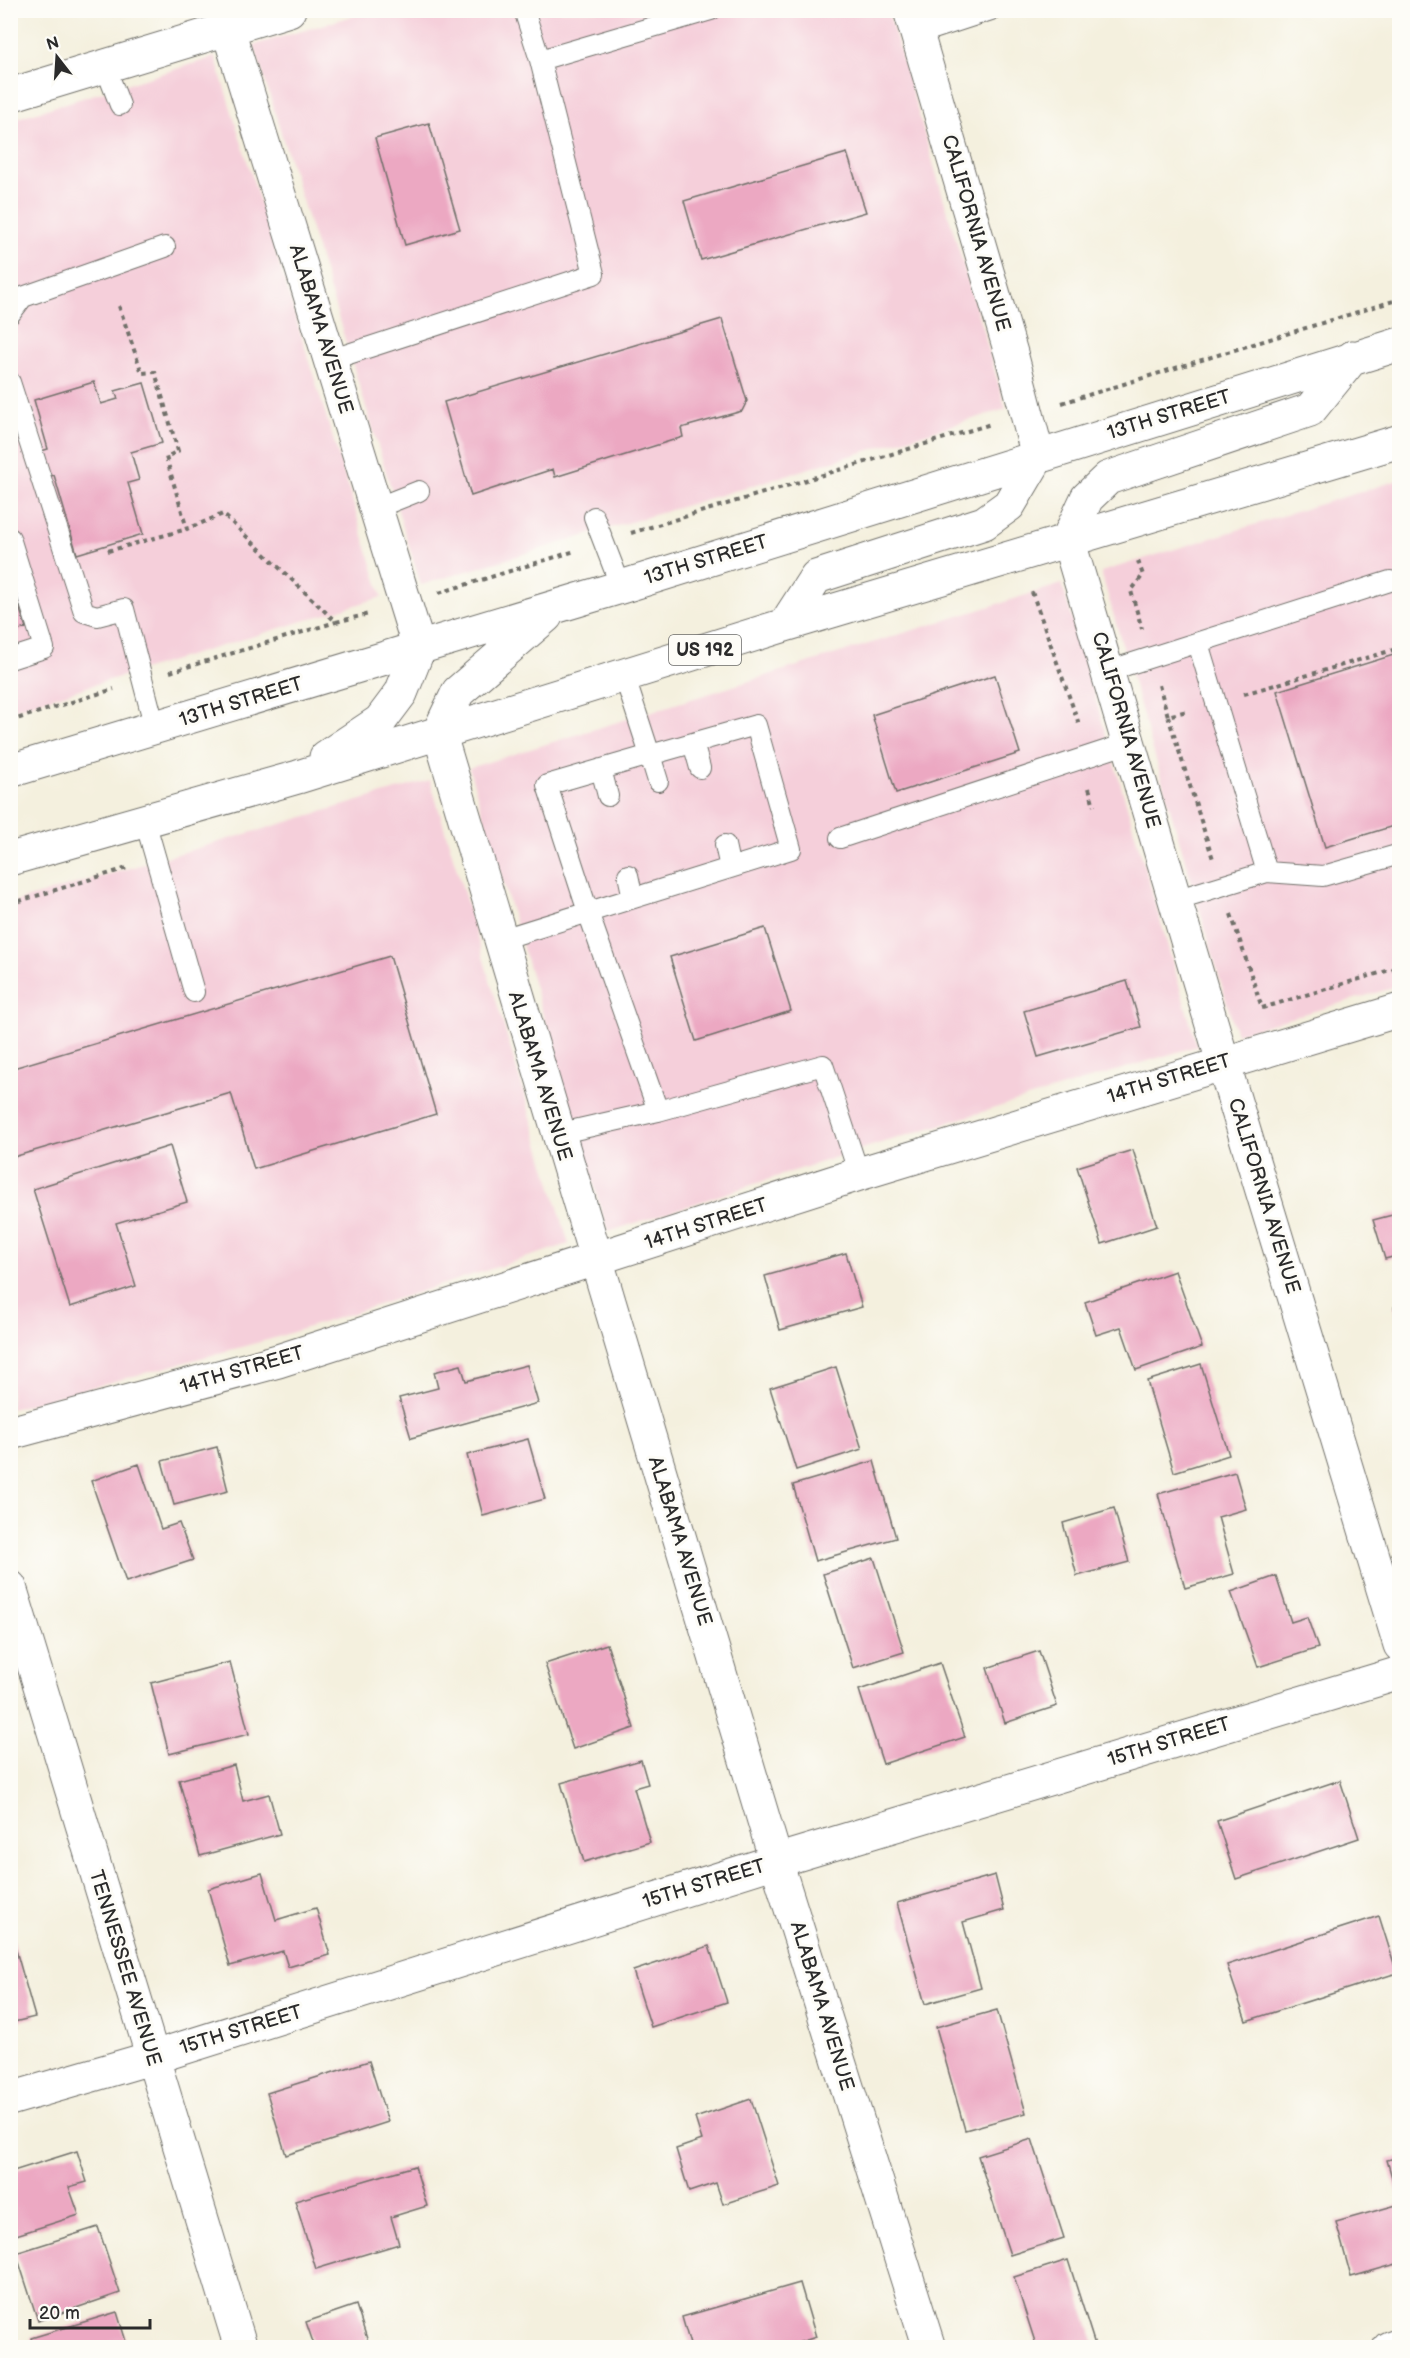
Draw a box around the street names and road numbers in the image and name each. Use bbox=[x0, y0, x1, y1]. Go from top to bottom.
street label: CALIFORNIA AVENUE bbox=[936, 132, 1016, 334]
street label: ALABAMA AVENUE bbox=[284, 241, 358, 417]
street label: 13TH STREET bbox=[1104, 385, 1234, 445]
street label: 13TH STREET bbox=[641, 530, 771, 590]
street label: CALIFORNIA AVENUE bbox=[1086, 629, 1166, 831]
road number: US 192 bbox=[669, 635, 741, 665]
street label: 13TH STREET bbox=[176, 672, 306, 732]
street label: ALABAMA AVENUE bbox=[503, 988, 577, 1164]
street label: 14TH STREET bbox=[1104, 1049, 1234, 1109]
street label: CALIFORNIA AVENUE bbox=[1223, 1095, 1305, 1297]
street label: 14TH STREET bbox=[641, 1193, 771, 1255]
street label: 14TH STREET bbox=[177, 1341, 307, 1399]
street label: ALABAMA AVENUE bbox=[643, 1453, 717, 1629]
street label: 15TH STREET bbox=[1105, 1712, 1233, 1772]
street label: 15TH STREET bbox=[640, 1854, 768, 1914]
street label: TENNESSEE AVENUE bbox=[84, 1867, 166, 2069]
street label: ALABAMA AVENUE bbox=[785, 1918, 859, 2094]
street label: 15TH STREET bbox=[177, 2000, 305, 2060]

